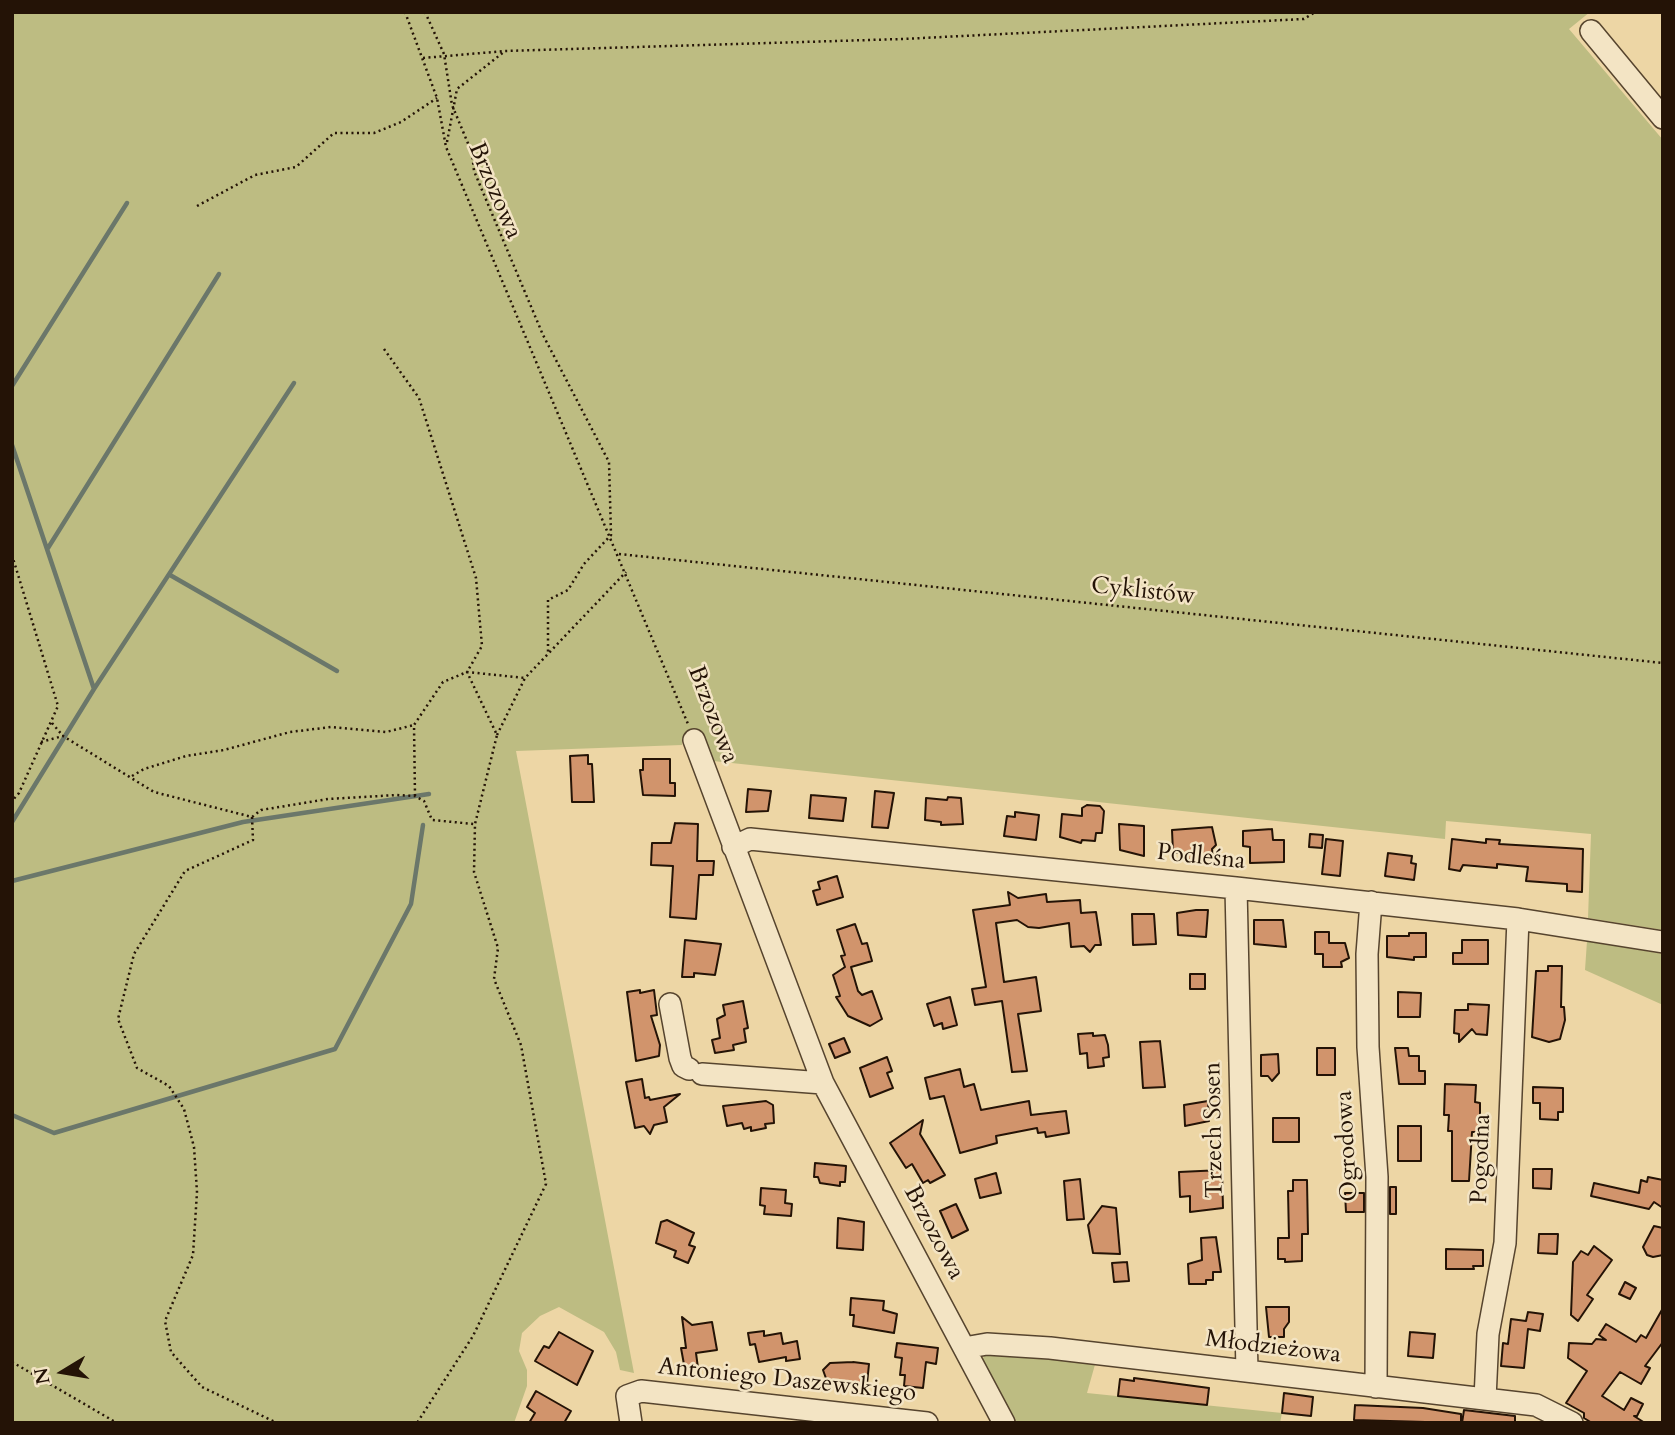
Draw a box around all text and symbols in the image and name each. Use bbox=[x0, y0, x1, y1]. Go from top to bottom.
street label: Brzozowa bbox=[461, 138, 527, 244]
street label: Cyklistów bbox=[1090, 572, 1196, 612]
street label: Brzozowa bbox=[680, 662, 744, 768]
street label: Podleśna bbox=[1155, 839, 1247, 877]
street label: Trzech Sosen bbox=[1199, 1062, 1231, 1198]
street label: Ogrodowa bbox=[1331, 1090, 1365, 1202]
street label: Pogodna bbox=[1466, 1113, 1498, 1205]
street label: Brzozowa bbox=[896, 1181, 970, 1285]
street label: Młodzieżowa bbox=[1203, 1325, 1343, 1371]
north arrow bbox=[28, 1337, 98, 1407]
street label: Antoniego Daszewskiego bbox=[657, 1353, 917, 1409]
text: N bbox=[28, 1365, 57, 1387]

